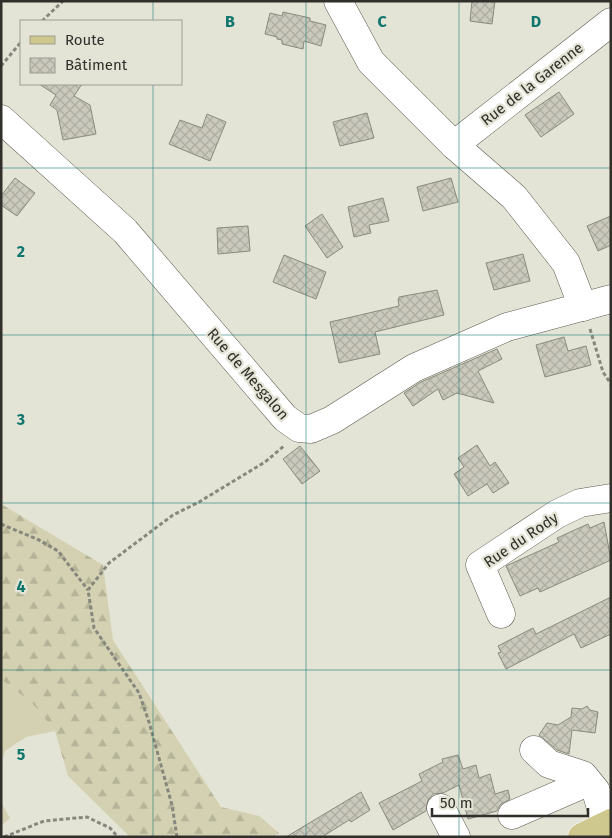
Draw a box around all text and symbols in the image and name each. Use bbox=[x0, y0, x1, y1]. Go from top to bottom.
text: B bbox=[225, 12, 235, 31]
text: C bbox=[377, 12, 387, 31]
text: D bbox=[531, 12, 541, 31]
legend bbox=[20, 20, 182, 85]
text: Route bbox=[65, 31, 105, 49]
street label: Rue de la Garenne bbox=[477, 39, 587, 129]
text: Bâtiment bbox=[65, 56, 128, 74]
text: 2 bbox=[17, 242, 25, 261]
street label: Rue de Mesgalon bbox=[203, 325, 293, 423]
text: 3 bbox=[16, 410, 25, 429]
street label: Rue du Rody bbox=[480, 508, 562, 571]
text: 4 bbox=[16, 577, 26, 596]
text: 5 bbox=[17, 745, 26, 764]
scale bar bbox=[432, 786, 588, 818]
text: 50 m bbox=[440, 794, 473, 812]

